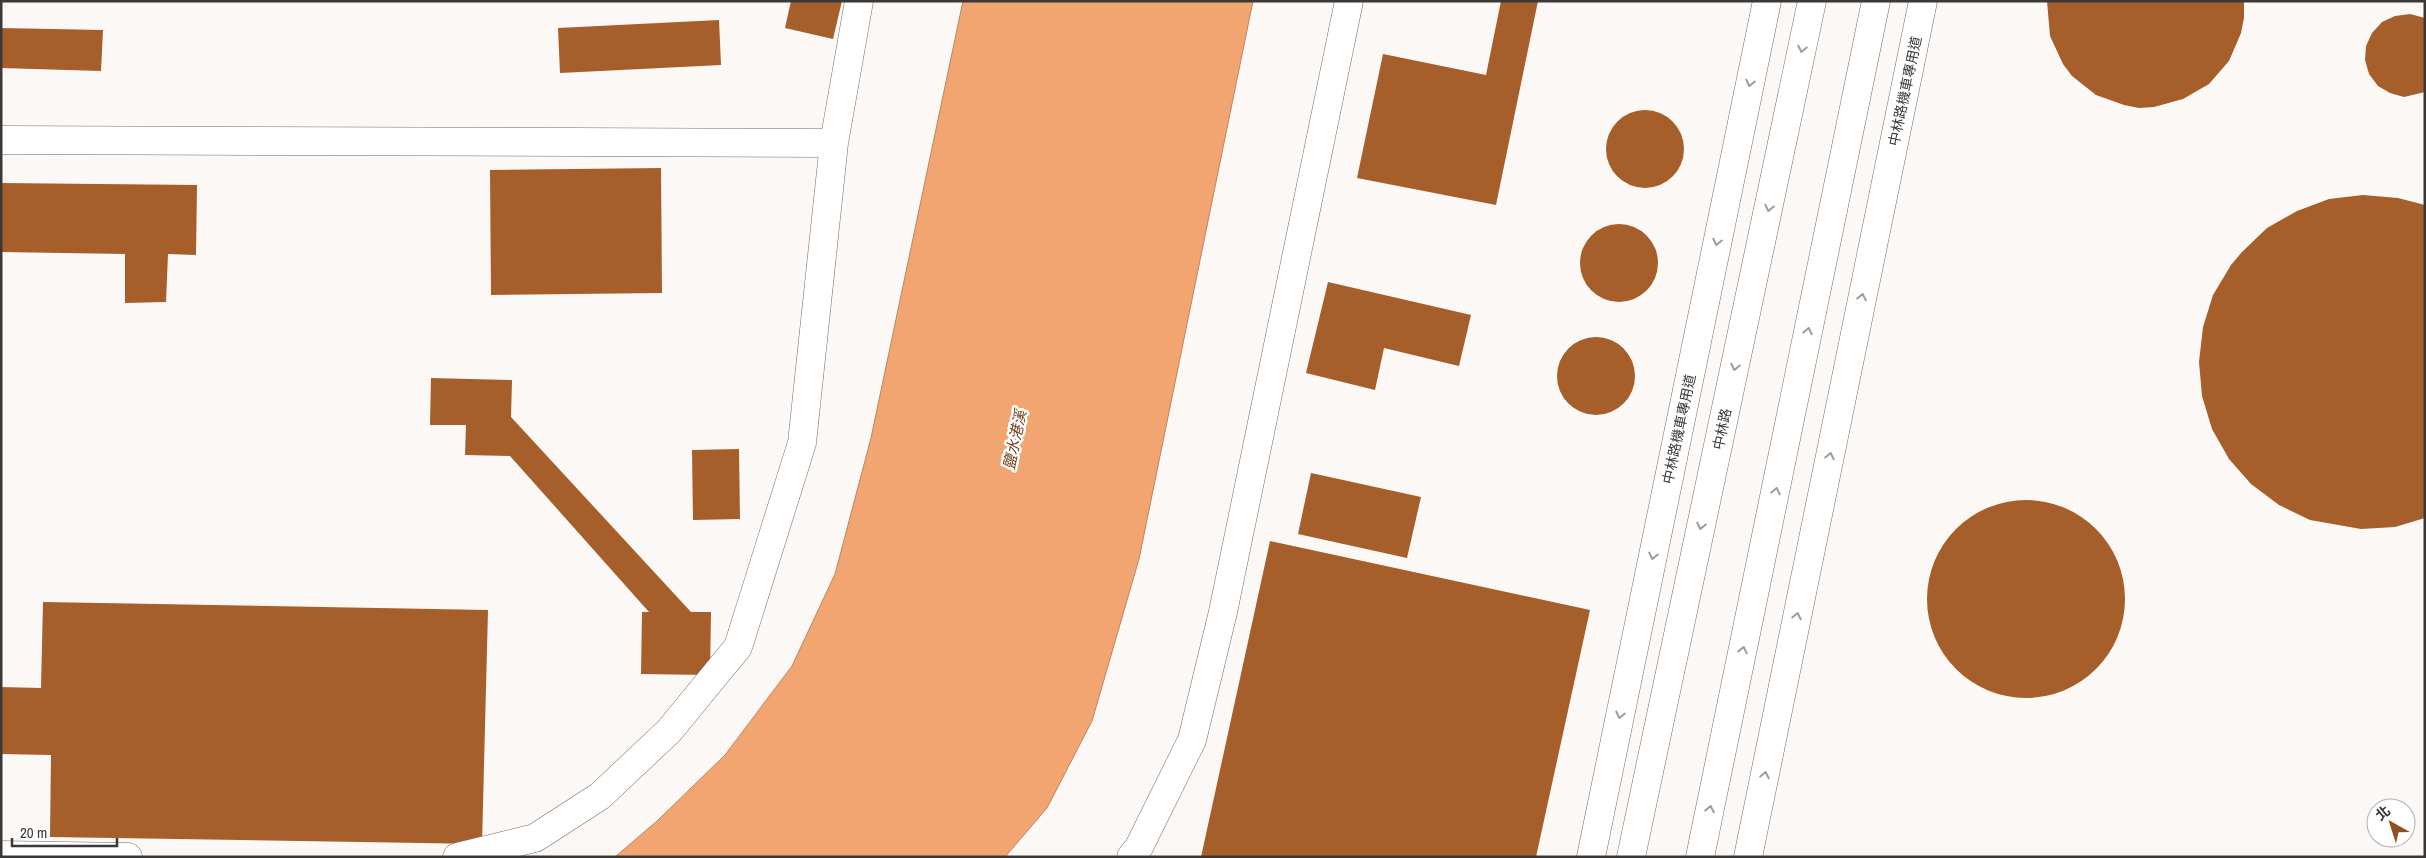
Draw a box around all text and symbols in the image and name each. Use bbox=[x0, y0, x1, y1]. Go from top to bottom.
street label: 中林路機車專用道 bbox=[1885, 34, 1925, 148]
one-way arrow bbox=[1797, 44, 1808, 53]
one-way arrow bbox=[1745, 79, 1756, 88]
one-way arrow bbox=[1764, 203, 1774, 212]
one-way arrow bbox=[1712, 238, 1723, 247]
one-way arrow bbox=[1857, 293, 1867, 302]
one-way arrow bbox=[1803, 327, 1813, 336]
one-way arrow bbox=[1730, 362, 1741, 371]
street label: 中林路機車專用道 bbox=[1659, 372, 1699, 486]
water label: 鹽水港溪 bbox=[998, 406, 1031, 471]
street label: 中林路 bbox=[1709, 407, 1735, 451]
one-way arrow bbox=[1824, 452, 1835, 461]
one-way arrow bbox=[1770, 486, 1780, 495]
one-way arrow bbox=[1696, 521, 1707, 530]
one-way arrow bbox=[1648, 551, 1658, 560]
one-way arrow bbox=[1792, 611, 1802, 620]
one-way arrow bbox=[1737, 645, 1748, 654]
one-way arrow bbox=[1615, 711, 1626, 719]
one-way arrow bbox=[1759, 770, 1769, 779]
north arrow bbox=[2366, 798, 2416, 848]
text: 北 bbox=[2372, 801, 2394, 824]
one-way arrow bbox=[1704, 805, 1715, 813]
scale bar bbox=[12, 816, 118, 848]
text: 20 m bbox=[20, 822, 47, 843]

